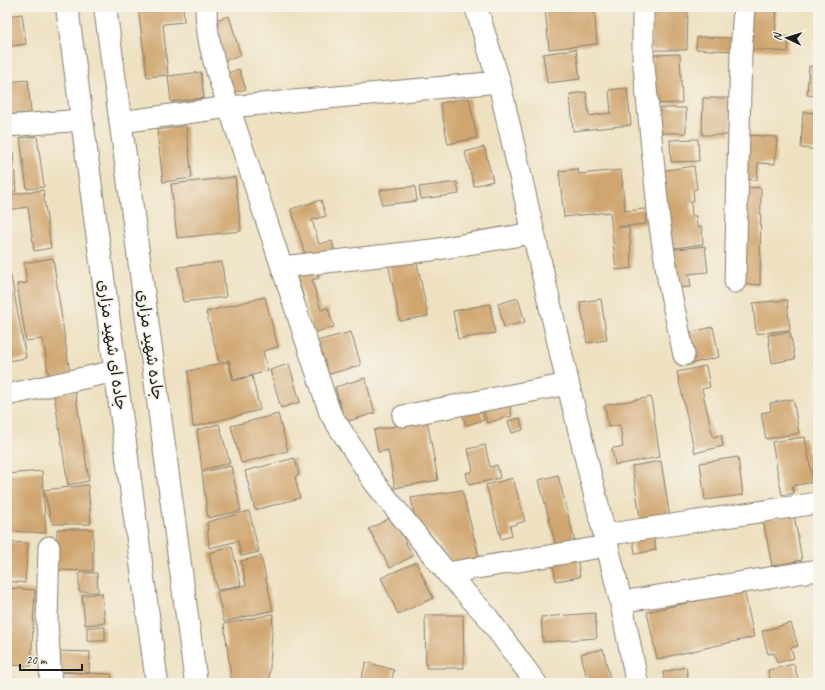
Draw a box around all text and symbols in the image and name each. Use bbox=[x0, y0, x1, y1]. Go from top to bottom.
north arrow bbox=[767, 18, 807, 58]
text: N bbox=[770, 31, 784, 41]
street label: جاده ای شهید مزاری bbox=[93, 279, 131, 411]
street label: جاده شهید مزاری bbox=[132, 288, 168, 402]
scale bar bbox=[20, 646, 82, 672]
text: 20 m bbox=[26, 652, 48, 668]

